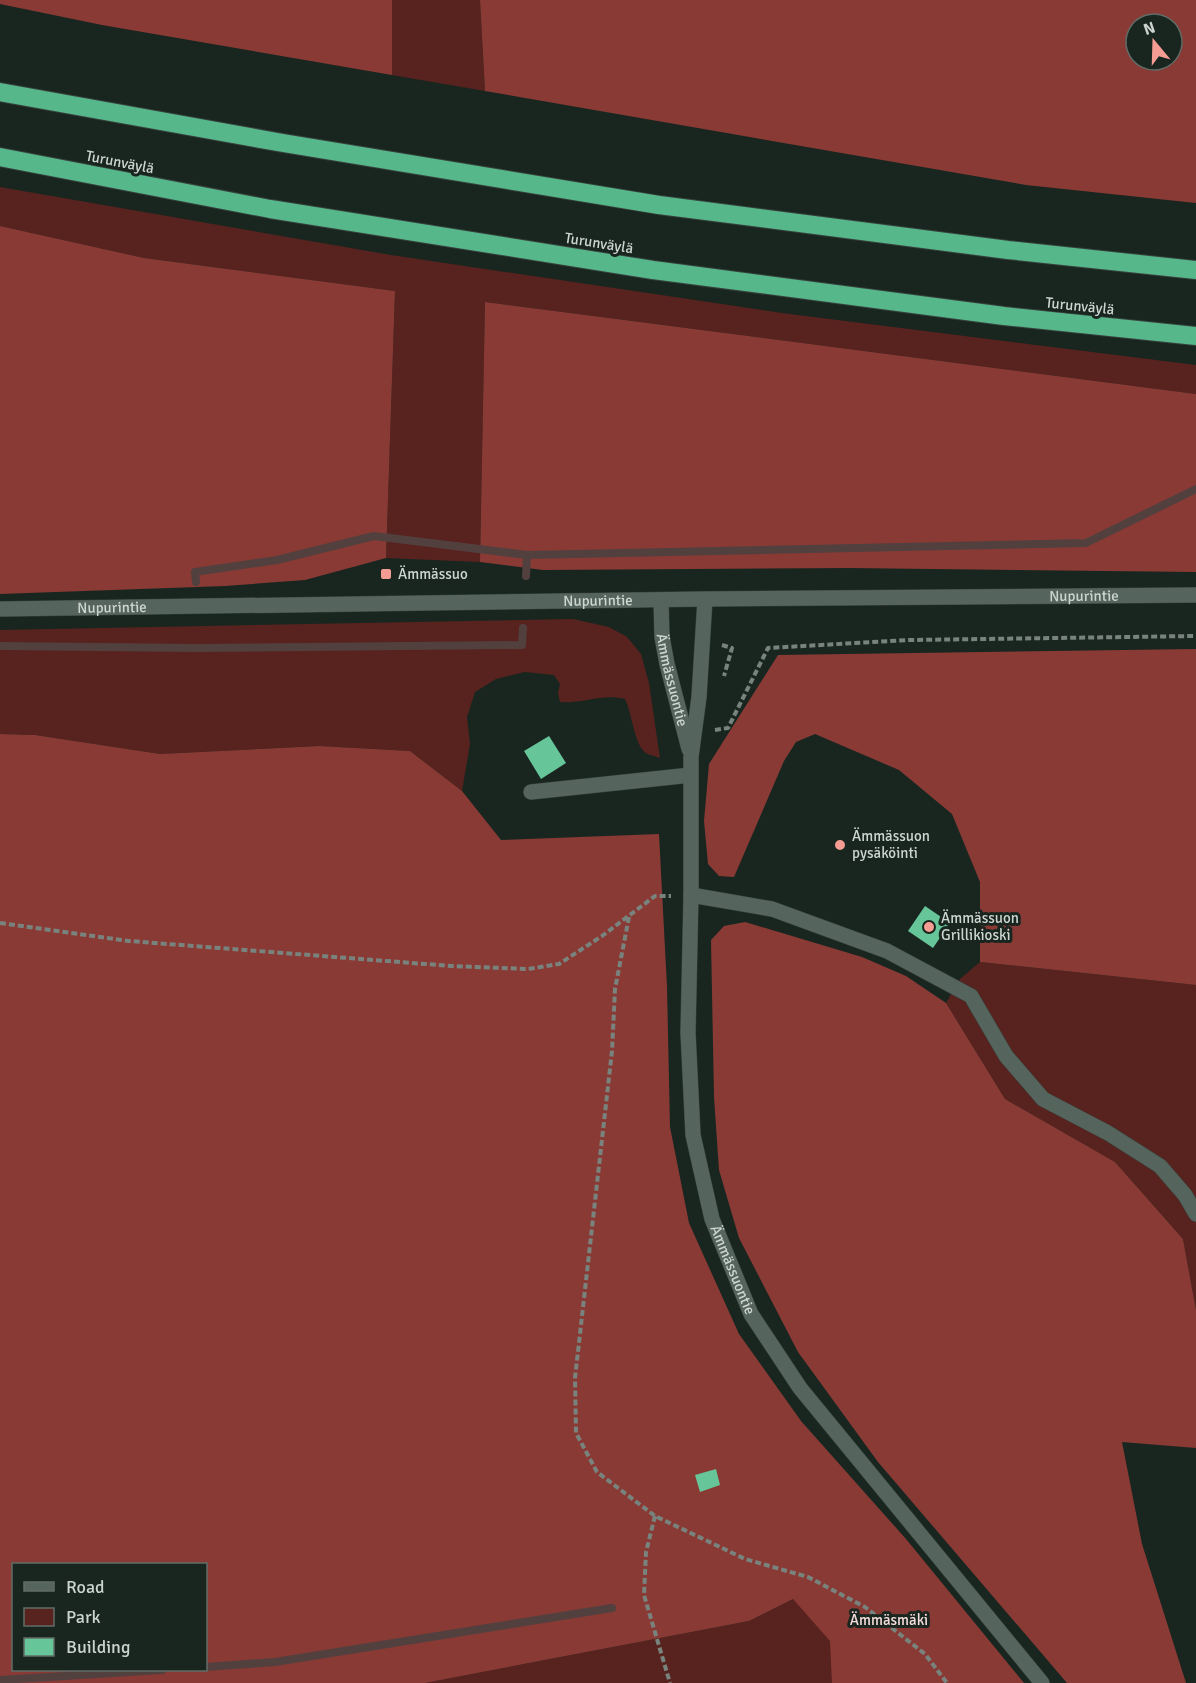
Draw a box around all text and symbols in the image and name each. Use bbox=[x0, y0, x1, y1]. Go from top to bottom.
north arrow bbox=[1124, 12, 1184, 72]
text: N bbox=[1141, 17, 1158, 40]
street label: Turunväylä bbox=[84, 147, 156, 177]
street label: Turunväylä bbox=[563, 229, 635, 257]
street label: Turunväylä bbox=[1045, 293, 1115, 319]
place label: Ämmässuo bbox=[398, 565, 468, 583]
marker: Ämmässuo bbox=[379, 567, 393, 581]
street label: Nupurintie bbox=[1049, 587, 1119, 605]
street label: Nupurintie bbox=[563, 591, 633, 610]
street label: Nupurintie bbox=[77, 598, 147, 617]
street label: Ämmässuontie bbox=[653, 632, 692, 728]
place label: Ämmässuon pysäköinti bbox=[852, 827, 930, 862]
marker: Ämmässuon pysäköinti bbox=[833, 838, 847, 852]
place label: Ämmässuon Grillikioski bbox=[941, 909, 1019, 944]
marker: Ämmässuon Grillikioski bbox=[922, 920, 936, 934]
street label: Ämmässuontie bbox=[707, 1223, 759, 1317]
legend bbox=[12, 1563, 207, 1671]
text: Road bbox=[66, 1576, 105, 1598]
text: Park bbox=[66, 1606, 101, 1628]
park label: Ämmäsmäki bbox=[850, 1611, 928, 1629]
text: Building bbox=[66, 1636, 130, 1658]

